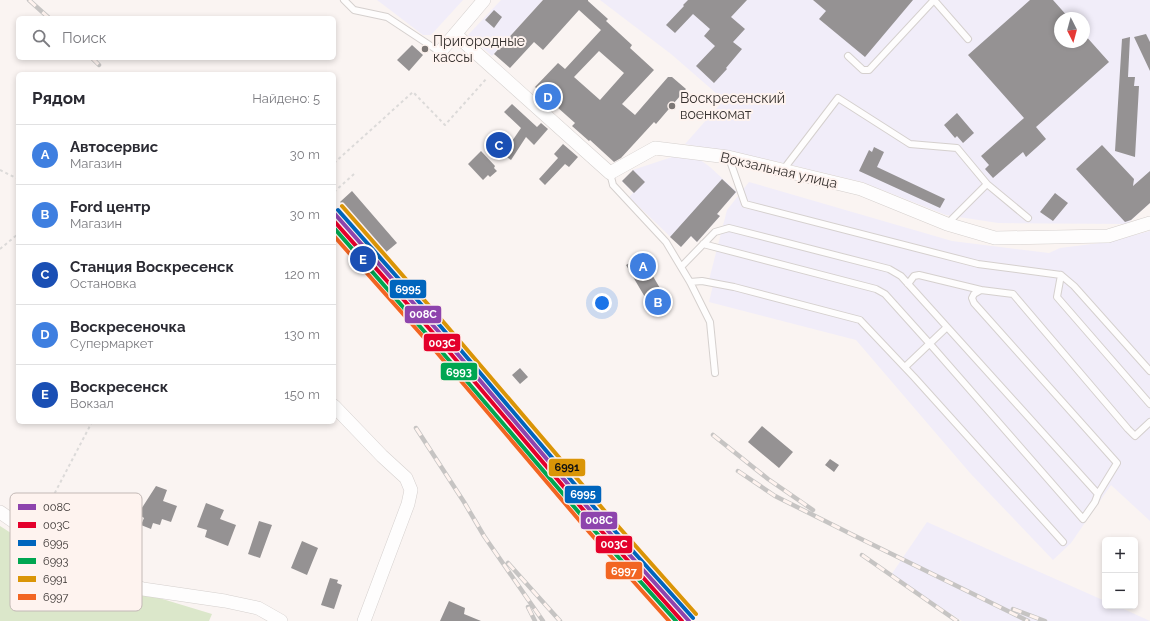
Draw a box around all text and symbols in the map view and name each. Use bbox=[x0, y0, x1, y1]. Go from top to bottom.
north arrow bbox=[1054, 12, 1090, 48]
search box bbox=[16, 16, 336, 60]
icon: search bbox=[30, 27, 52, 49]
text: Поиск bbox=[62, 29, 107, 47]
place label: Пригородные кассы bbox=[433, 33, 525, 65]
marker: Пригородные кассы bbox=[420, 44, 430, 54]
pin: D bbox=[535, 82, 561, 112]
text: Рядом bbox=[32, 88, 85, 108]
place label: Воскресенский военкомат bbox=[680, 90, 785, 122]
text: Найдено: 5 bbox=[252, 91, 320, 106]
marker: Воскресенский военкомат bbox=[667, 101, 677, 111]
pin: C bbox=[486, 130, 512, 160]
text: Автосервис bbox=[70, 138, 158, 156]
text: A bbox=[41, 147, 49, 162]
text: 30 m bbox=[290, 147, 320, 162]
street label: Вокзальная улица bbox=[719, 149, 839, 191]
text: Магазин bbox=[70, 156, 122, 171]
text: Ford центр bbox=[70, 198, 150, 216]
text: B bbox=[41, 207, 49, 222]
text: 30 m bbox=[290, 207, 320, 222]
text: Магазин bbox=[70, 216, 122, 231]
pin: E bbox=[350, 244, 376, 274]
pin: A bbox=[630, 251, 656, 281]
text: Станция Воскресенск bbox=[70, 258, 234, 276]
text: C bbox=[41, 267, 49, 282]
text: 120 m bbox=[284, 267, 320, 282]
text: Остановка bbox=[70, 276, 136, 291]
line badge: 6995 bbox=[389, 279, 427, 299]
text: 6995 bbox=[395, 283, 421, 296]
pin: B bbox=[645, 287, 671, 317]
your location bbox=[592, 293, 612, 313]
line badge: 008С bbox=[404, 305, 442, 324]
text: 008С bbox=[409, 308, 437, 321]
text: Воскресеночка bbox=[70, 318, 186, 336]
text: D bbox=[40, 327, 50, 342]
text: 130 m bbox=[284, 327, 320, 342]
line badge: 003С bbox=[423, 333, 461, 352]
text: Супермаркет bbox=[70, 336, 153, 351]
text: 003С bbox=[428, 337, 456, 350]
line badge: 6993 bbox=[440, 362, 478, 381]
text: 6993 bbox=[446, 366, 472, 379]
text: Воскресенск bbox=[70, 378, 168, 396]
text: E bbox=[41, 387, 49, 402]
text: 150 m bbox=[284, 387, 320, 402]
text: Вокзал bbox=[70, 396, 114, 411]
line badge: 6991 bbox=[548, 458, 586, 477]
text: 6991 bbox=[554, 461, 580, 474]
line badge: 6995 bbox=[564, 485, 602, 504]
text: 6995 bbox=[570, 488, 596, 501]
legend bbox=[10, 493, 142, 611]
text: 008С bbox=[43, 501, 71, 514]
line badge: 008С bbox=[580, 511, 618, 530]
text: 008С bbox=[585, 514, 613, 527]
text: 003С bbox=[43, 519, 70, 532]
line badge: 003С bbox=[595, 535, 633, 554]
text: 6995 bbox=[43, 537, 69, 550]
map controls bbox=[1102, 537, 1138, 609]
button: + bbox=[1102, 537, 1138, 573]
text: 003С bbox=[600, 538, 628, 551]
text: 6993 bbox=[43, 555, 69, 568]
line badge: 6997 bbox=[605, 561, 643, 580]
text: 6997 bbox=[611, 565, 638, 578]
text: 6991 bbox=[43, 573, 68, 586]
button: − bbox=[1102, 573, 1138, 609]
text: 6997 bbox=[43, 591, 68, 604]

